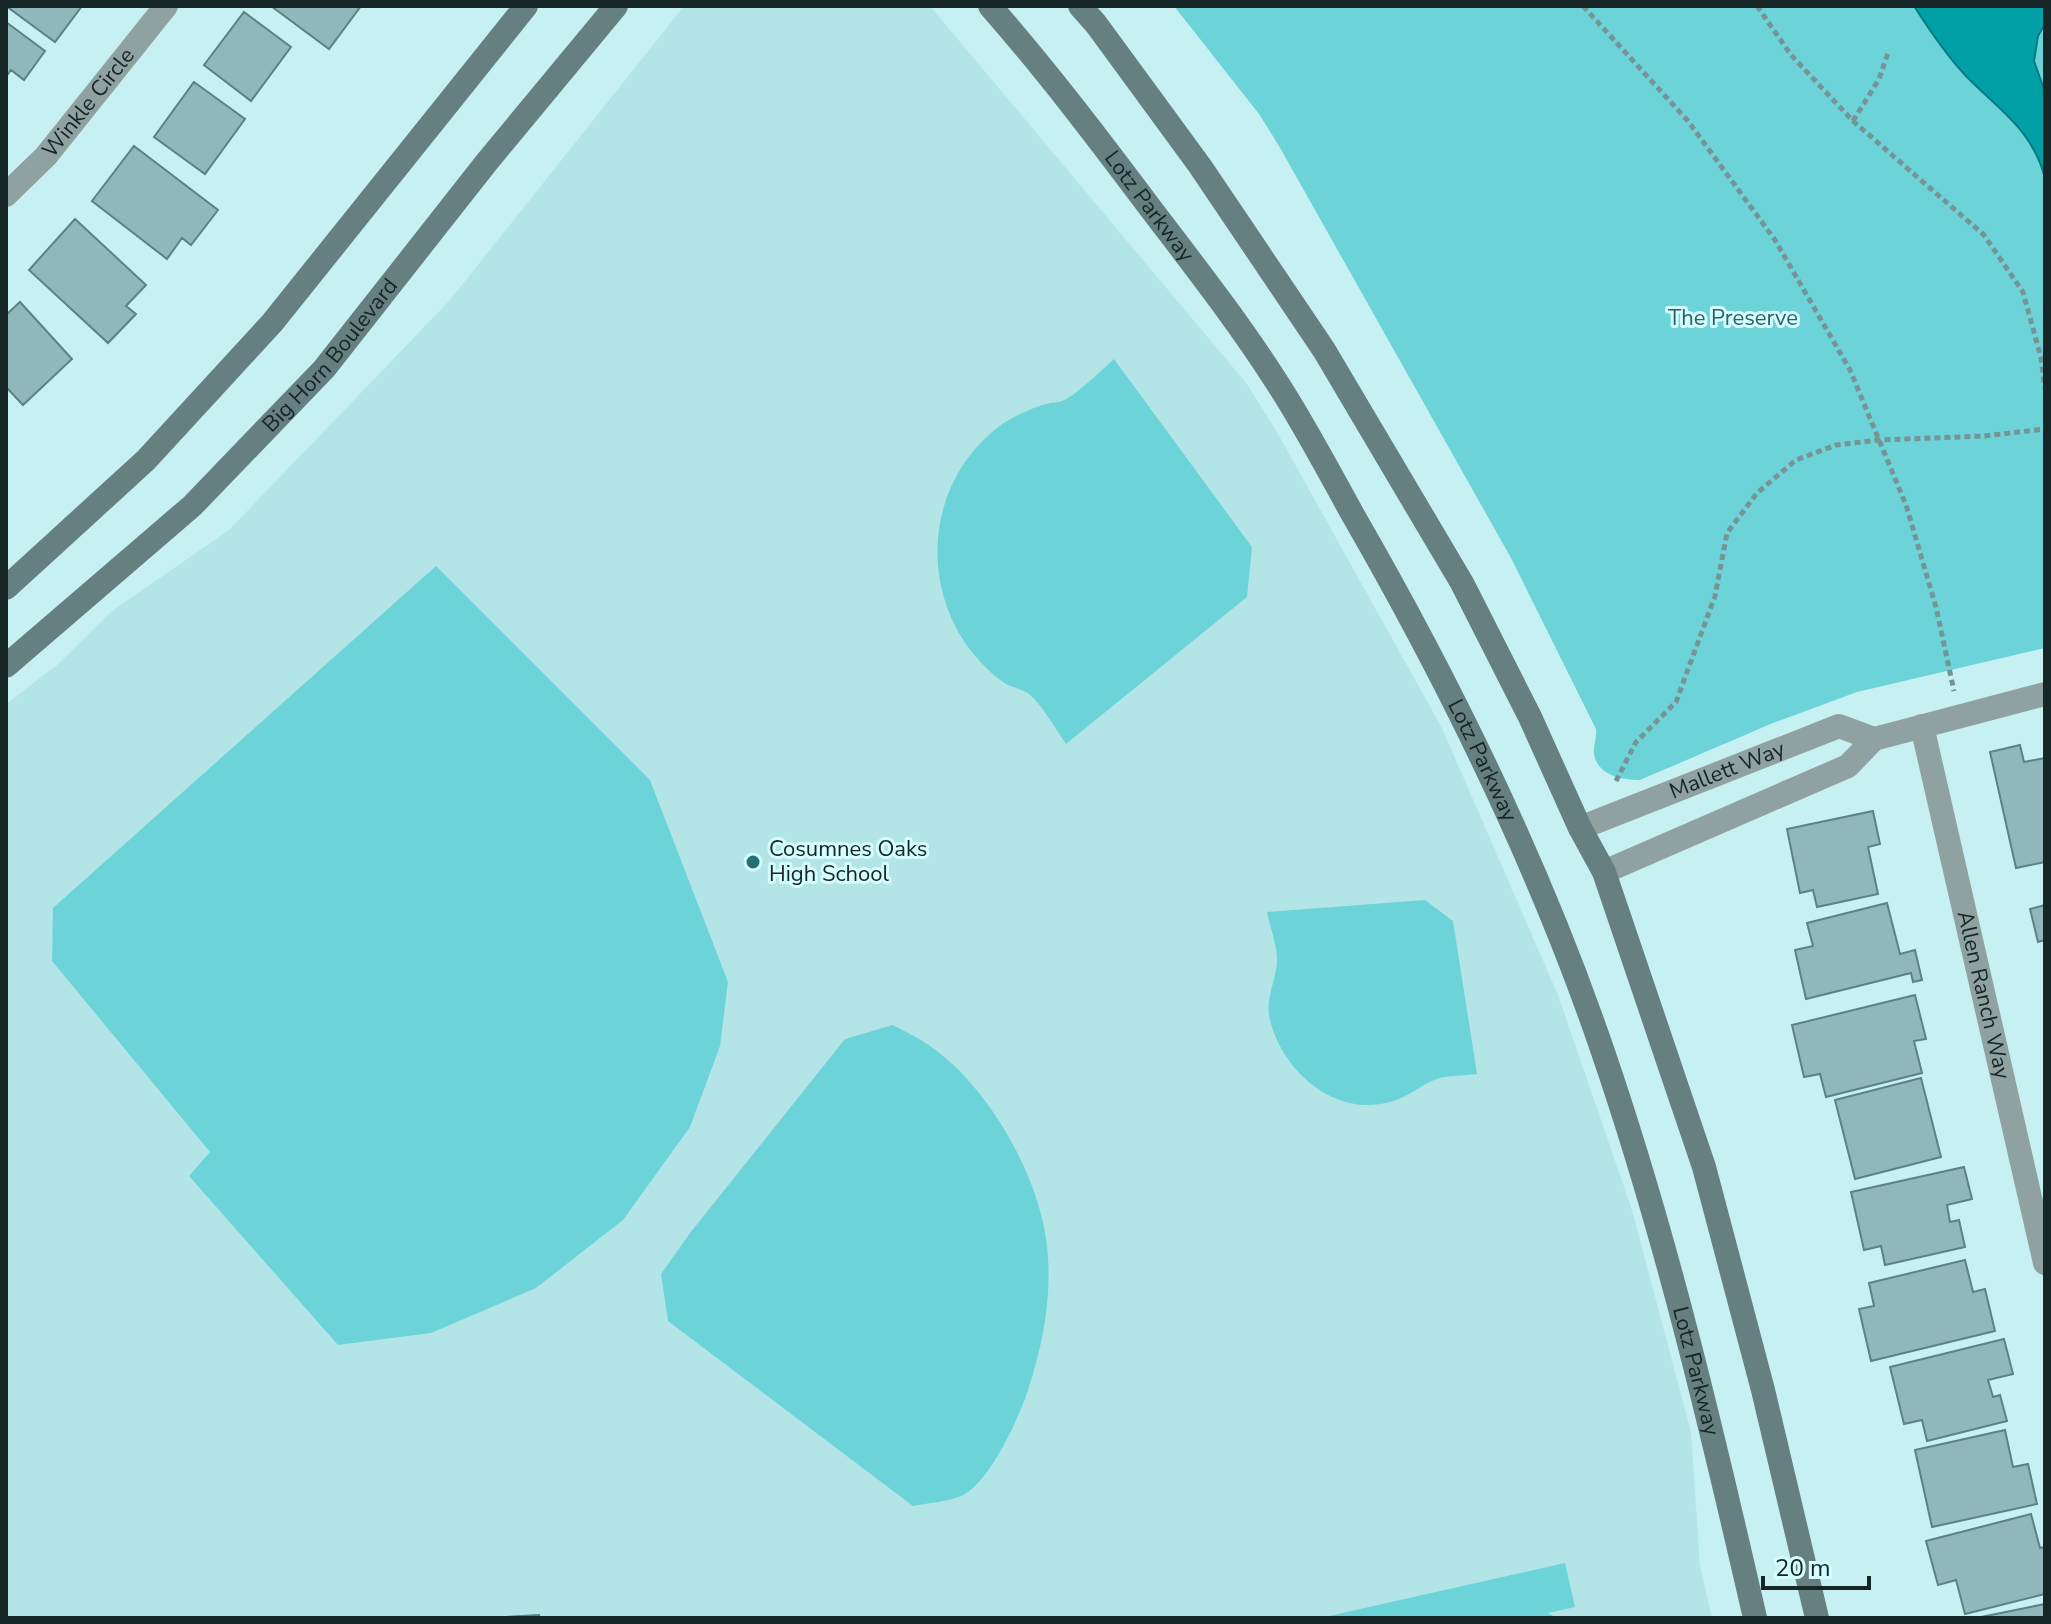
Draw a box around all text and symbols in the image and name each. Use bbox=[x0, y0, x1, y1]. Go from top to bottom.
street label: Winkle Circle bbox=[35, 42, 142, 164]
street label: Lotz Parkway bbox=[1097, 145, 1202, 269]
street label: Big Horn Boulevard bbox=[256, 272, 405, 439]
park label: The Preserve bbox=[1668, 303, 1798, 333]
street label: Lotz Parkway bbox=[1440, 694, 1525, 827]
street label: Mallett Way bbox=[1665, 734, 1790, 806]
place label: Cosumnes Oaks High School bbox=[769, 834, 927, 889]
marker: Cosumnes Oaks High School bbox=[744, 853, 762, 871]
street label: Allen Ranch Way bbox=[1950, 908, 2018, 1083]
street label: Lotz Parkway bbox=[1665, 1303, 1727, 1439]
scale bar bbox=[1763, 1540, 1869, 1590]
text: 20 m bbox=[1775, 1552, 1831, 1584]

